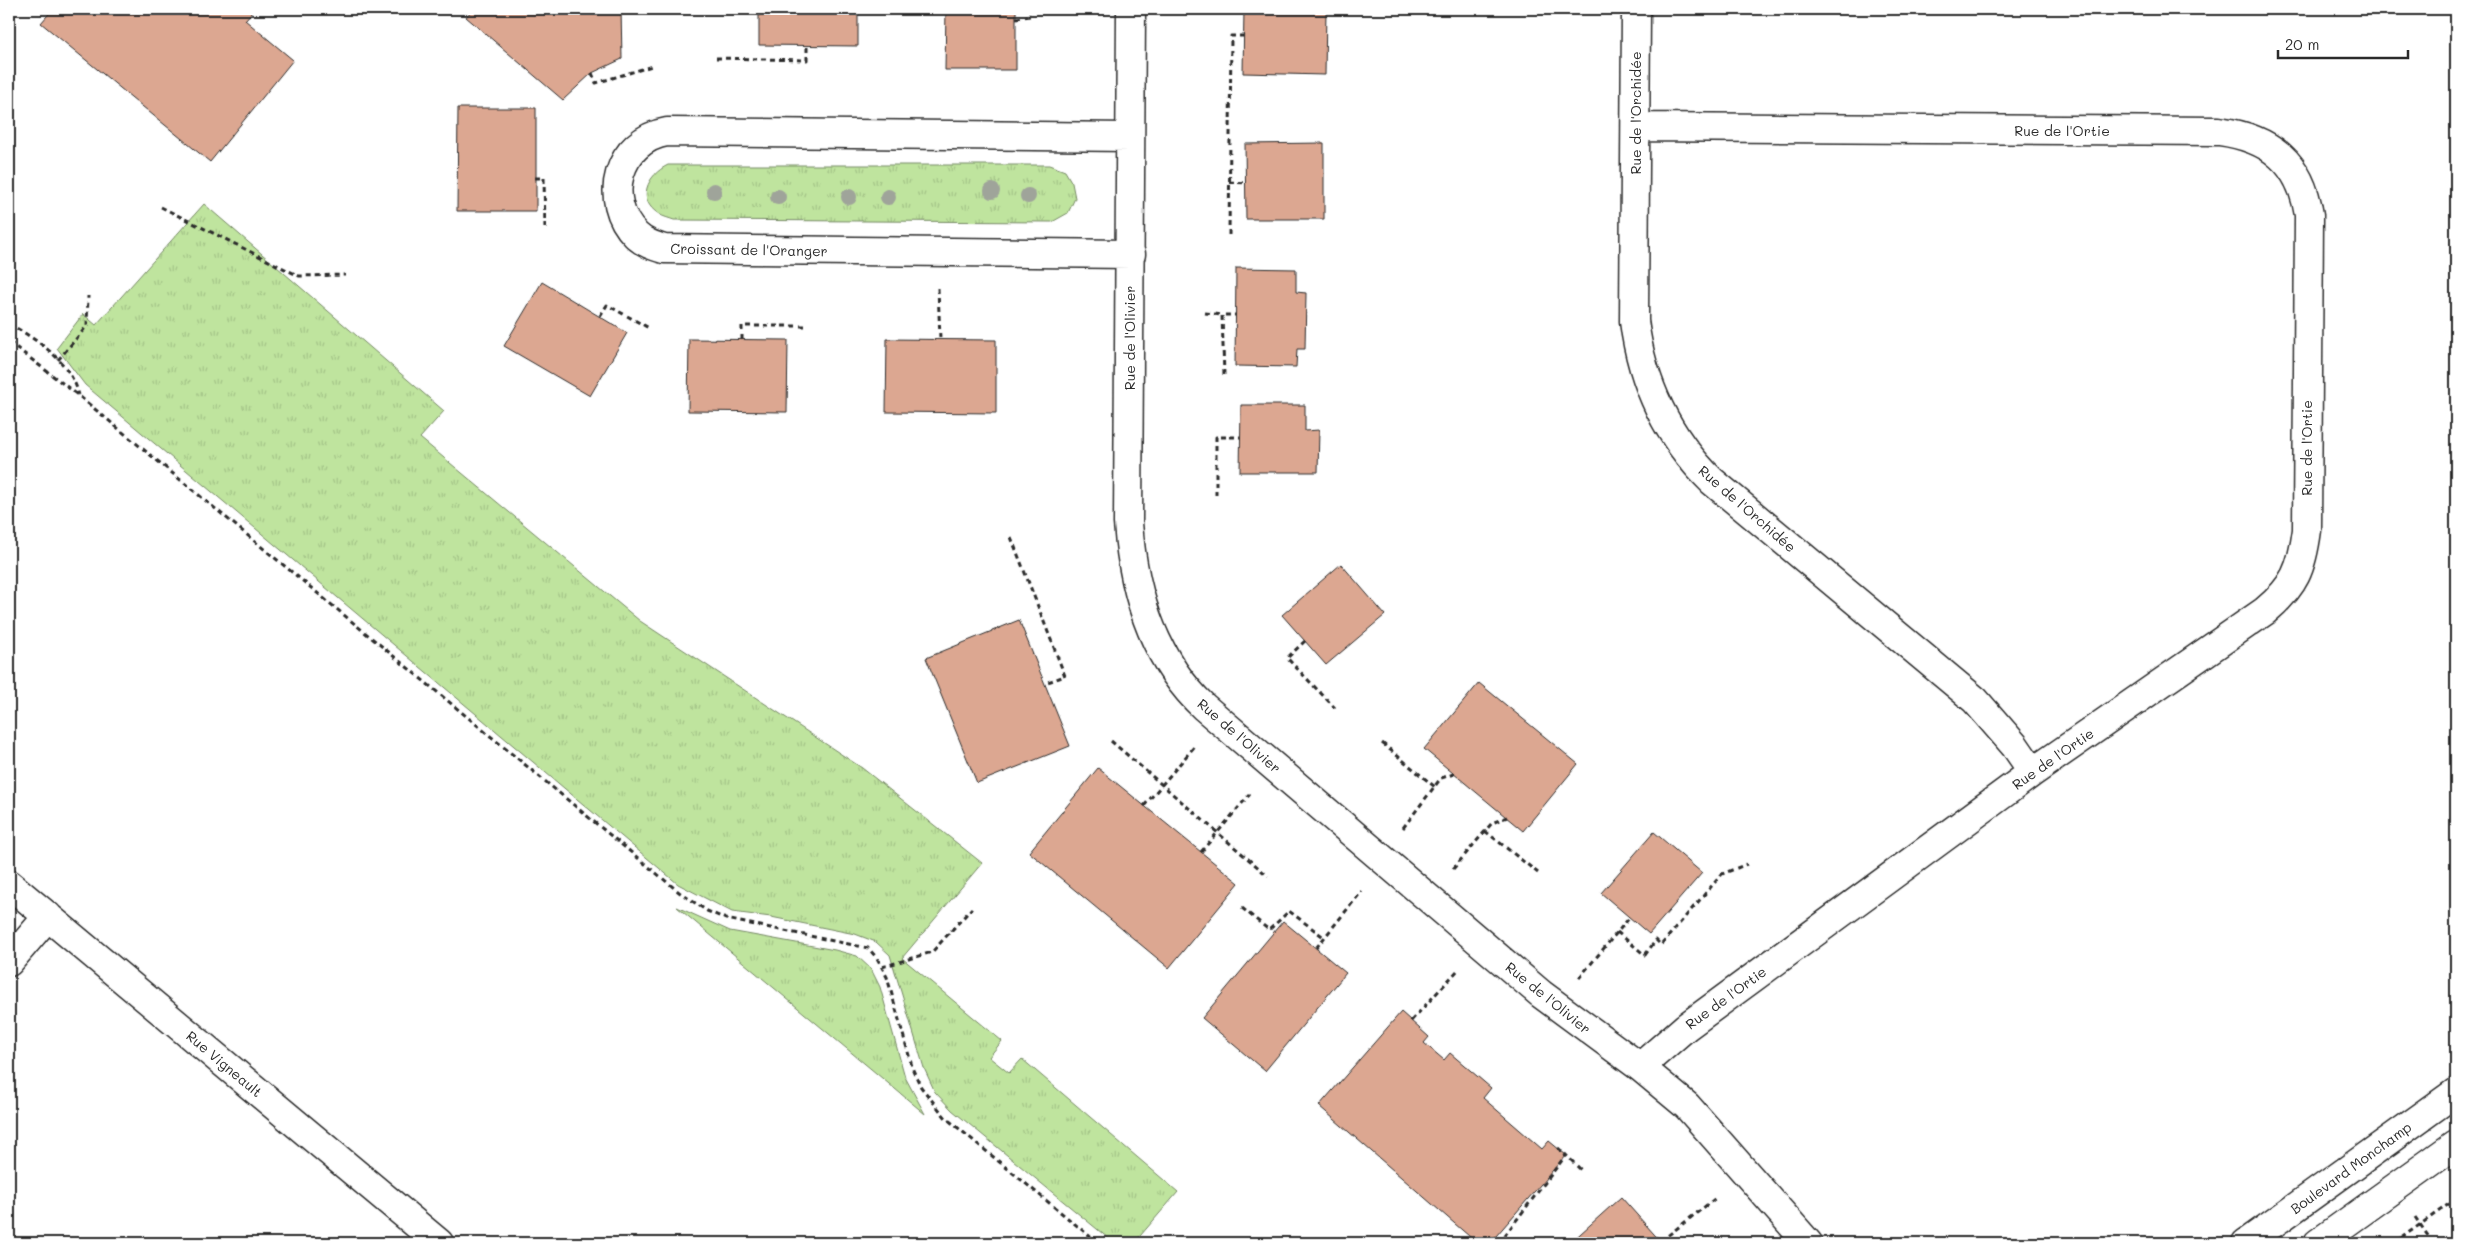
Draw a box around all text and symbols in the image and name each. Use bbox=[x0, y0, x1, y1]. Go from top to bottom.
scale bar bbox=[2278, 28, 2408, 60]
text: 20 m bbox=[2285, 34, 2319, 54]
street label: Rue de l'Orchidée bbox=[1626, 51, 1645, 175]
street label: Rue de l'Ortie bbox=[2014, 121, 2110, 140]
street label: Croissant de l'Oranger bbox=[670, 239, 828, 260]
street label: Rue de l'Olivier bbox=[1120, 286, 1139, 390]
street label: Rue de l'Ortie bbox=[2297, 400, 2316, 496]
street label: Rue de l'Orchidée bbox=[1695, 461, 1800, 556]
street label: Rue de l'Olivier bbox=[1194, 694, 1285, 777]
street label: Rue de l'Ortie bbox=[2008, 723, 2097, 794]
street label: Rue de l'Olivier bbox=[1502, 957, 1595, 1038]
street label: Rue de l'Ortie bbox=[1681, 962, 1770, 1033]
street label: Rue Vigneault bbox=[182, 1026, 266, 1101]
street label: Boulevard Monchamp bbox=[2286, 1117, 2415, 1218]

